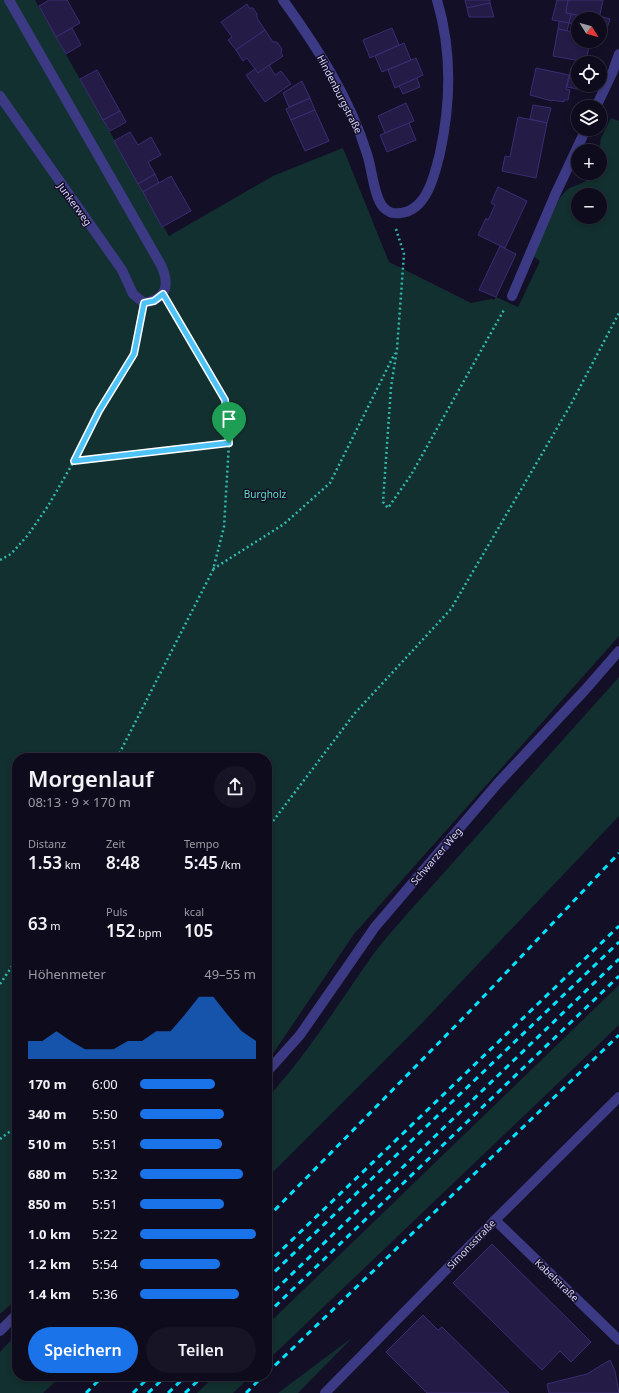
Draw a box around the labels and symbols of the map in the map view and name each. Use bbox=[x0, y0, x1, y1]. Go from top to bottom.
north arrow bbox=[571, 12, 607, 48]
street label: Hindenburgstraße bbox=[314, 52, 366, 136]
street label: Junkerweg bbox=[54, 179, 95, 228]
pin bbox=[212, 402, 246, 443]
park label: Burgholz bbox=[244, 487, 286, 501]
street label: Schwarzer Weg bbox=[407, 824, 465, 888]
street label: Simonsstraße bbox=[444, 1216, 499, 1272]
street label: Kabelstraße bbox=[532, 1255, 582, 1305]

